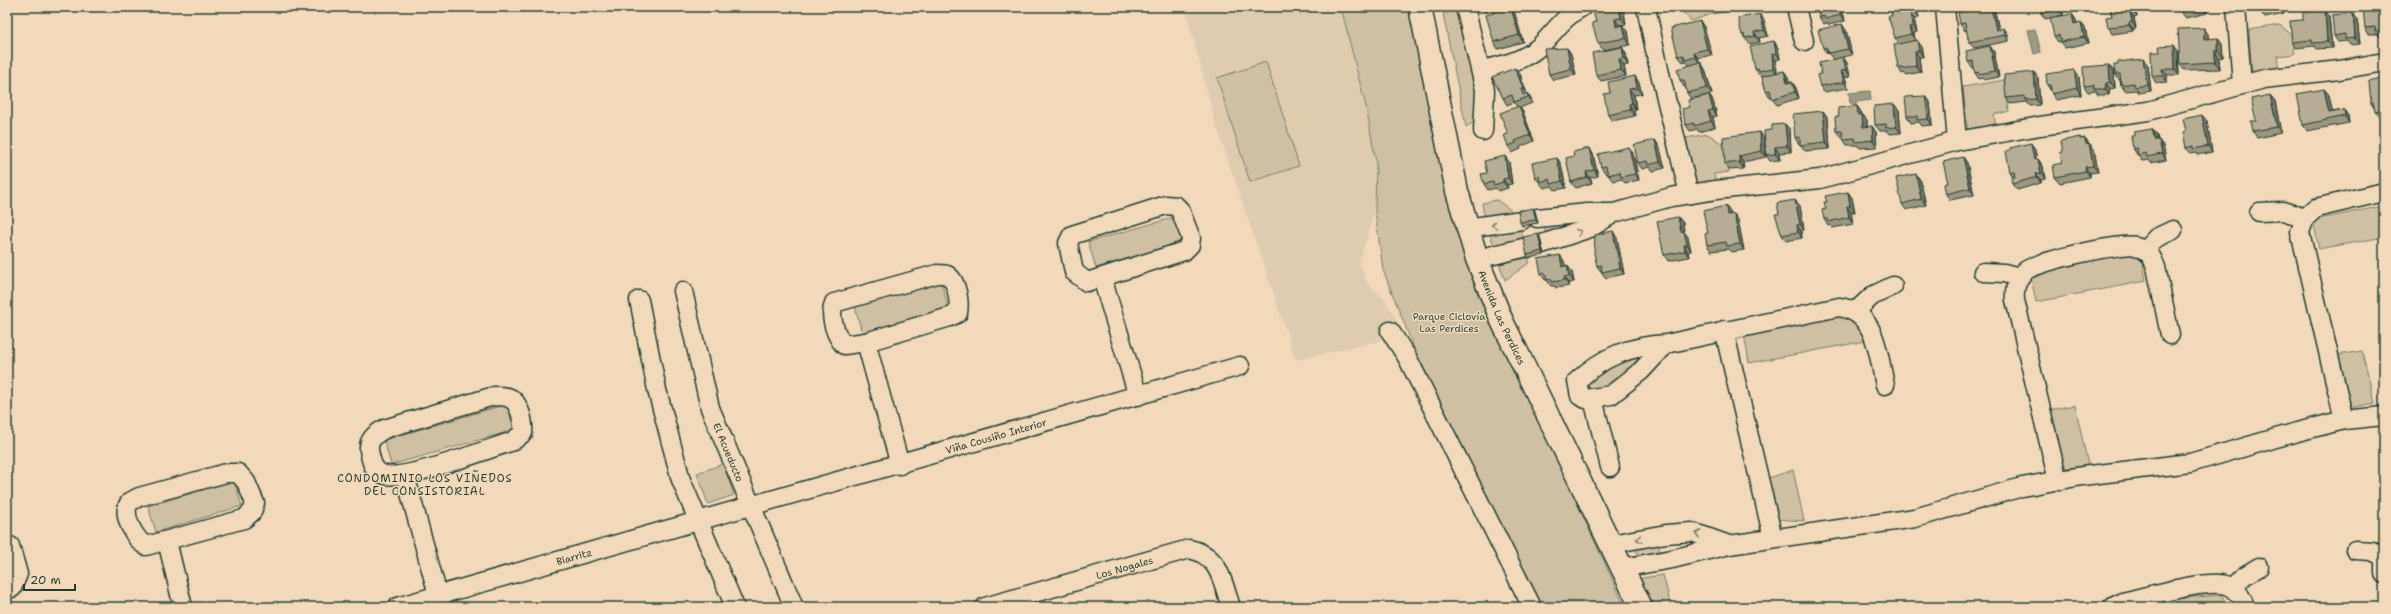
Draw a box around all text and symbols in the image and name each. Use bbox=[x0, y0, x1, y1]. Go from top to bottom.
one-way arrow bbox=[1491, 220, 1497, 229]
one-way arrow bbox=[1575, 228, 1582, 236]
street label: Avenida Las Perdices bbox=[1475, 268, 1528, 367]
park label: Parque Ciclovía Las Perdices bbox=[1413, 310, 1486, 335]
street label: Viña Cousiño Interior bbox=[944, 416, 1048, 457]
street label: El Acueducto bbox=[710, 421, 746, 484]
district label: CONDOMINIO LOS VIÑEDOS DEL CONSISTORIAL bbox=[337, 470, 513, 499]
one-way arrow bbox=[1695, 530, 1702, 538]
one-way arrow bbox=[1635, 534, 1642, 543]
street label: Biarritz bbox=[555, 546, 593, 568]
street label: Los Nogales bbox=[1095, 554, 1155, 582]
scale bar bbox=[24, 566, 75, 592]
text: 20 m bbox=[30, 572, 61, 588]

